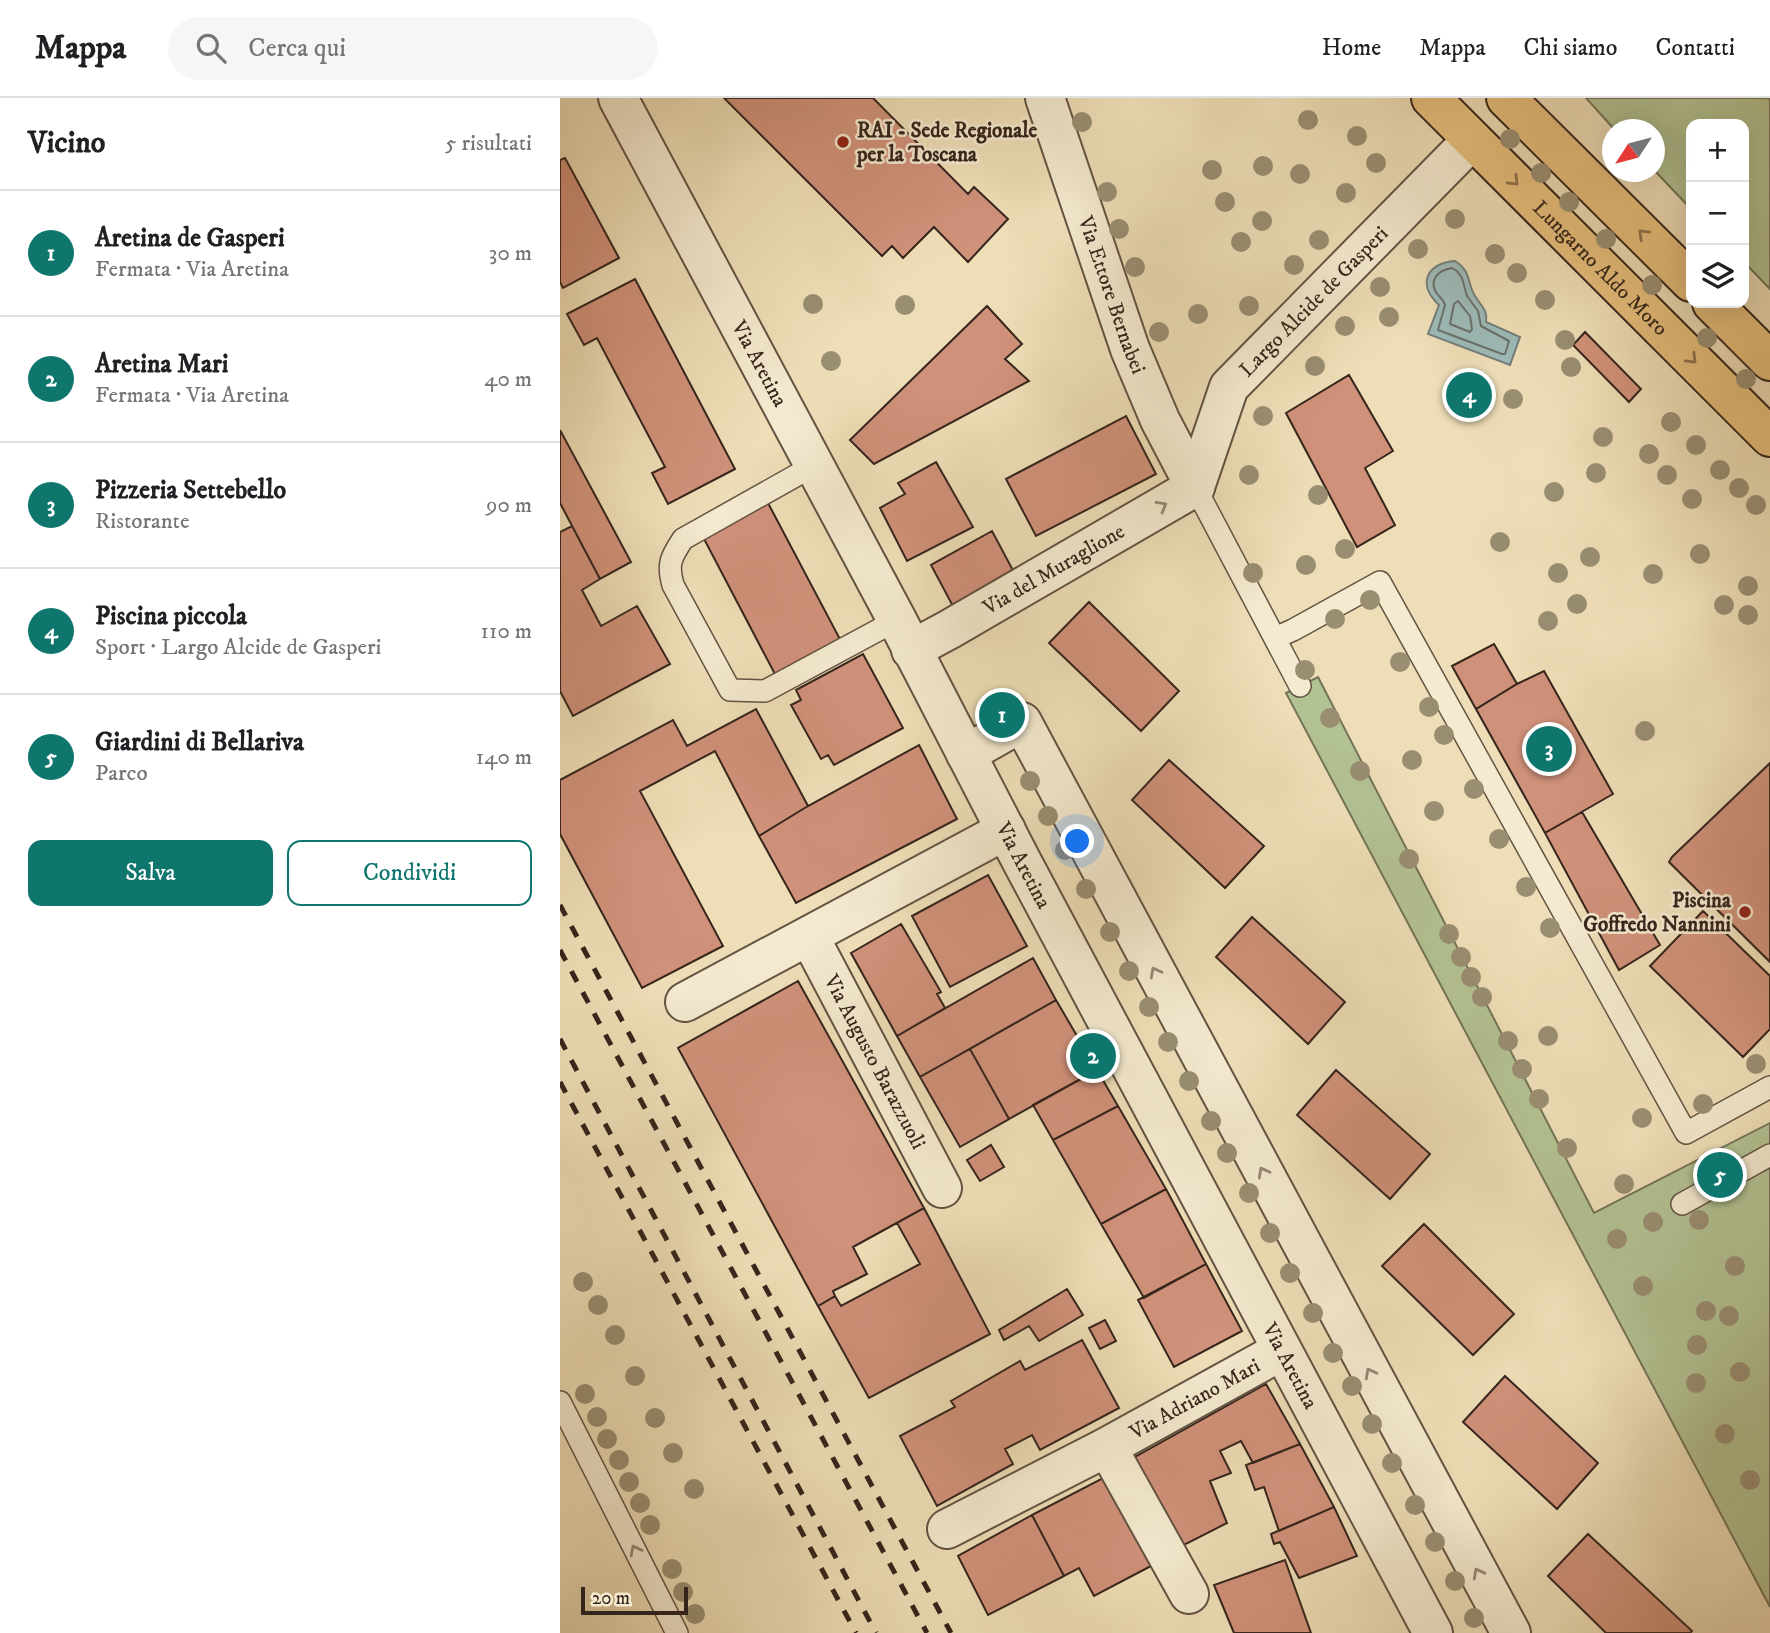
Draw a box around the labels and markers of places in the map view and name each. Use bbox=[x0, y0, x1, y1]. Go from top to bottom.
place label: RAI - Sede Regionale per la Toscana bbox=[856, 118, 1037, 168]
marker: RAI - Sede Regionale per la Toscana bbox=[835, 134, 851, 150]
pin: 4 bbox=[1446, 369, 1492, 421]
pin: 1 bbox=[979, 689, 1025, 741]
pin: 3 bbox=[1526, 723, 1572, 775]
place label: Piscina Goffredo Nannini bbox=[1583, 888, 1732, 938]
marker: Piscina Goffredo Nannini bbox=[1737, 904, 1753, 920]
pin: 2 bbox=[1070, 1030, 1116, 1082]
pin: 5 bbox=[1697, 1149, 1743, 1201]

